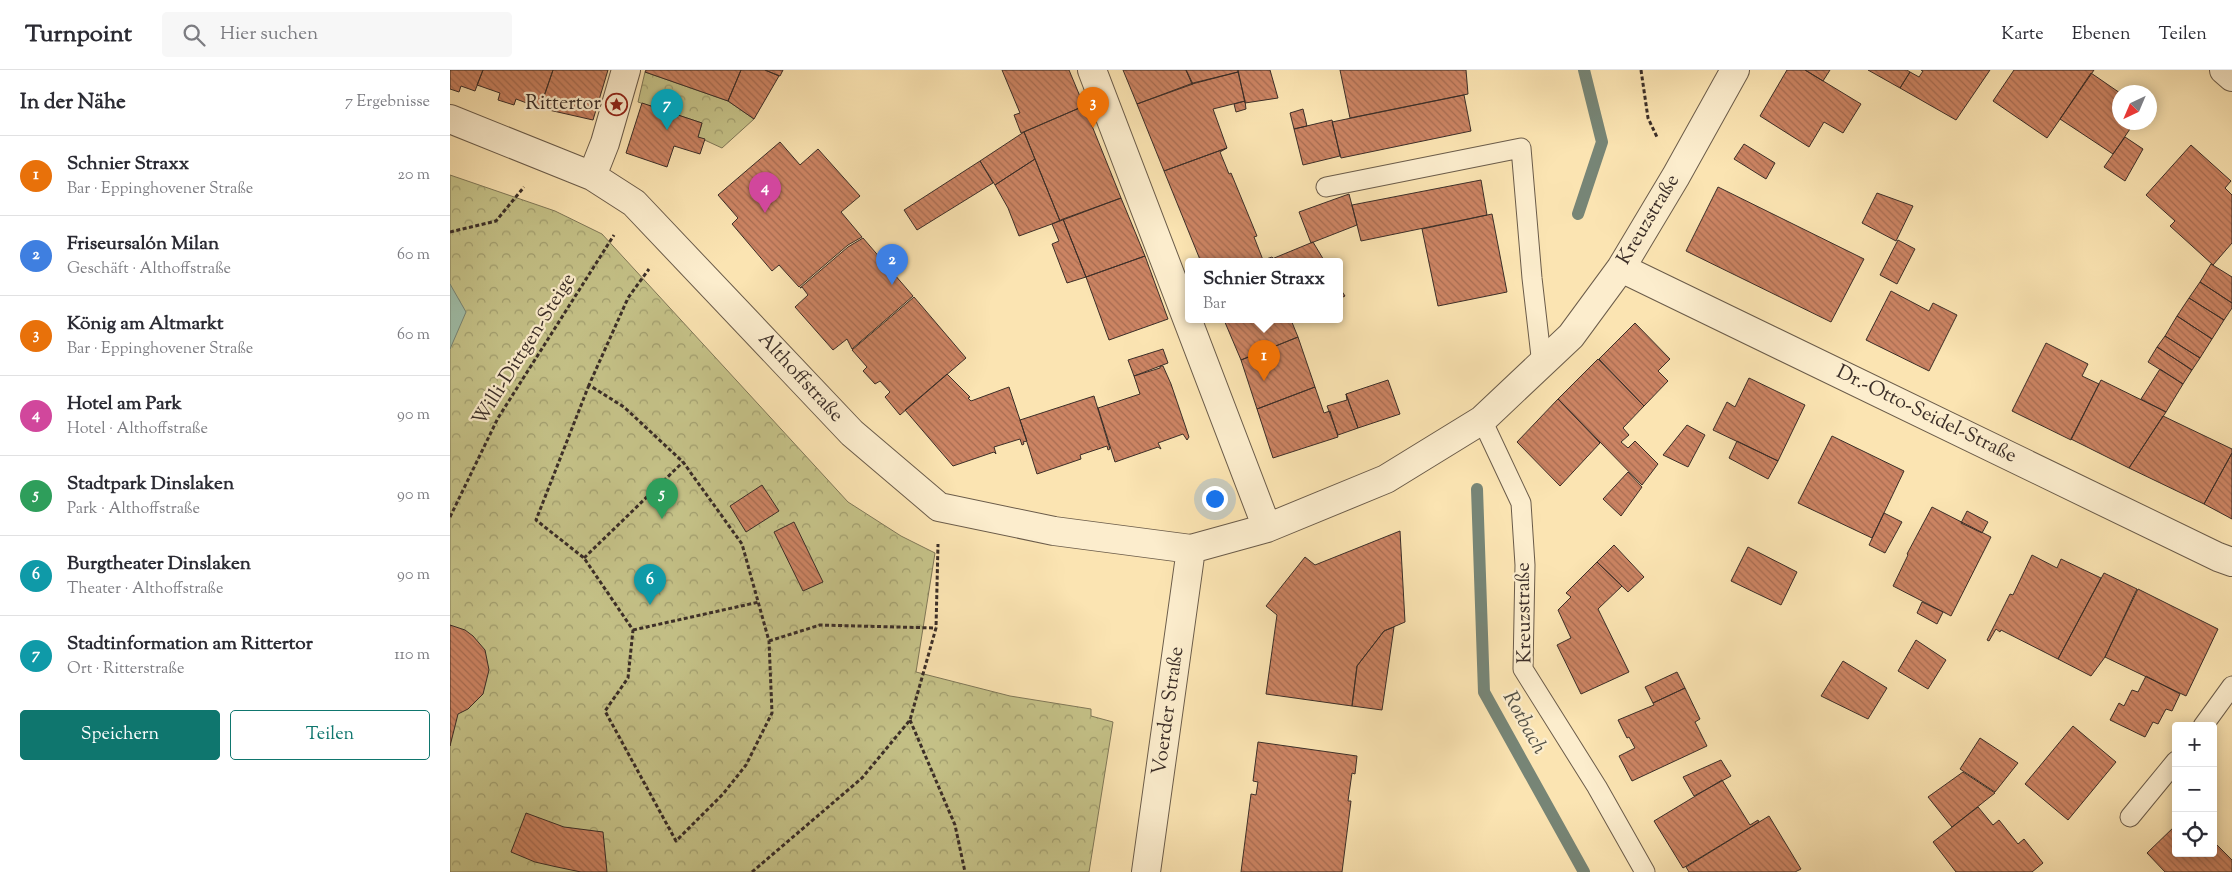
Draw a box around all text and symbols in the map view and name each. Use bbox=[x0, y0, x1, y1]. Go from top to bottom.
search box bbox=[162, 12, 512, 57]
text: Turnpoint bbox=[25, 18, 132, 52]
icon: search bbox=[180, 21, 208, 49]
text: Hier suchen bbox=[220, 21, 318, 48]
text: Karte bbox=[2001, 22, 2044, 48]
text: Ebenen bbox=[2072, 22, 2131, 48]
text: Teilen bbox=[2159, 22, 2207, 48]
north arrow bbox=[2112, 85, 2157, 130]
pin: 3 bbox=[1077, 87, 1109, 128]
text: In der Nähe bbox=[20, 88, 126, 118]
pin: 7 bbox=[651, 89, 683, 130]
place label: Rittertor bbox=[525, 90, 601, 119]
text: 7 Ergebnisse bbox=[345, 91, 430, 114]
place icon: Rittertor bbox=[605, 92, 629, 116]
text: Schnier Straxx bbox=[67, 151, 189, 178]
text: 1 bbox=[33, 164, 39, 187]
text: 20 m bbox=[397, 164, 430, 187]
street label: Kreuzstraße bbox=[1610, 169, 1688, 271]
pin: 4 bbox=[749, 172, 781, 213]
text: Bar · Eppinghovener Straße bbox=[67, 178, 253, 201]
text: Friseursalón Milan bbox=[67, 231, 219, 258]
text: 2 bbox=[32, 244, 40, 267]
text: 60 m bbox=[397, 244, 430, 267]
pin: 2 bbox=[876, 244, 908, 285]
text: Geschäft · Althoffstraße bbox=[67, 258, 231, 281]
popup bbox=[1185, 258, 1343, 323]
text: Schnier Straxx bbox=[1203, 266, 1325, 293]
street label: Willi-Dittgen-Steige bbox=[466, 268, 584, 432]
text: Bar bbox=[1203, 293, 1226, 316]
text: König am Altmarkt bbox=[67, 311, 224, 338]
text: 3 bbox=[33, 324, 39, 347]
text: 60 m bbox=[397, 324, 430, 347]
street label: Althoffstraße bbox=[750, 326, 850, 430]
text: Bar · Eppinghovener Straße bbox=[67, 338, 253, 361]
pin: 1 bbox=[1248, 340, 1280, 381]
street label: Dr.-Otto-Seidel-Straße bbox=[1831, 359, 2021, 471]
text: Hotel am Park bbox=[67, 391, 182, 418]
text: 4 bbox=[32, 404, 40, 427]
text: 90 m bbox=[397, 404, 430, 427]
text: Hotel · Althoffstraße bbox=[67, 418, 208, 441]
text: Stadtpark Dinslaken bbox=[67, 471, 234, 498]
pin: 5 bbox=[646, 478, 678, 519]
text: 5 bbox=[33, 484, 39, 507]
text: 90 m bbox=[397, 484, 430, 507]
your location bbox=[1202, 486, 1228, 512]
text: Park · Althoffstraße bbox=[67, 498, 200, 521]
text: Burgtheater Dinslaken bbox=[67, 551, 251, 578]
street label: Kreuzstraße bbox=[1510, 562, 1540, 664]
text: 6 bbox=[32, 564, 40, 587]
text: 90 m bbox=[397, 564, 430, 587]
pin: 6 bbox=[634, 564, 666, 605]
text: Theater · Althoffstraße bbox=[67, 578, 223, 601]
text: Stadtinformation am Rittertor bbox=[67, 631, 313, 658]
text: 7 bbox=[32, 644, 40, 667]
text: 110 m bbox=[394, 644, 430, 667]
street label: Voerder Straße bbox=[1146, 645, 1192, 777]
text: Ort · Ritterstraße bbox=[67, 658, 184, 681]
water label: Rotbach bbox=[1494, 686, 1554, 760]
button: Speichern bbox=[20, 710, 220, 760]
button: Teilen bbox=[230, 710, 430, 760]
map controls bbox=[2172, 722, 2217, 857]
button: + bbox=[2172, 722, 2217, 767]
button: − bbox=[2172, 767, 2217, 812]
button: locate bbox=[2172, 812, 2217, 857]

